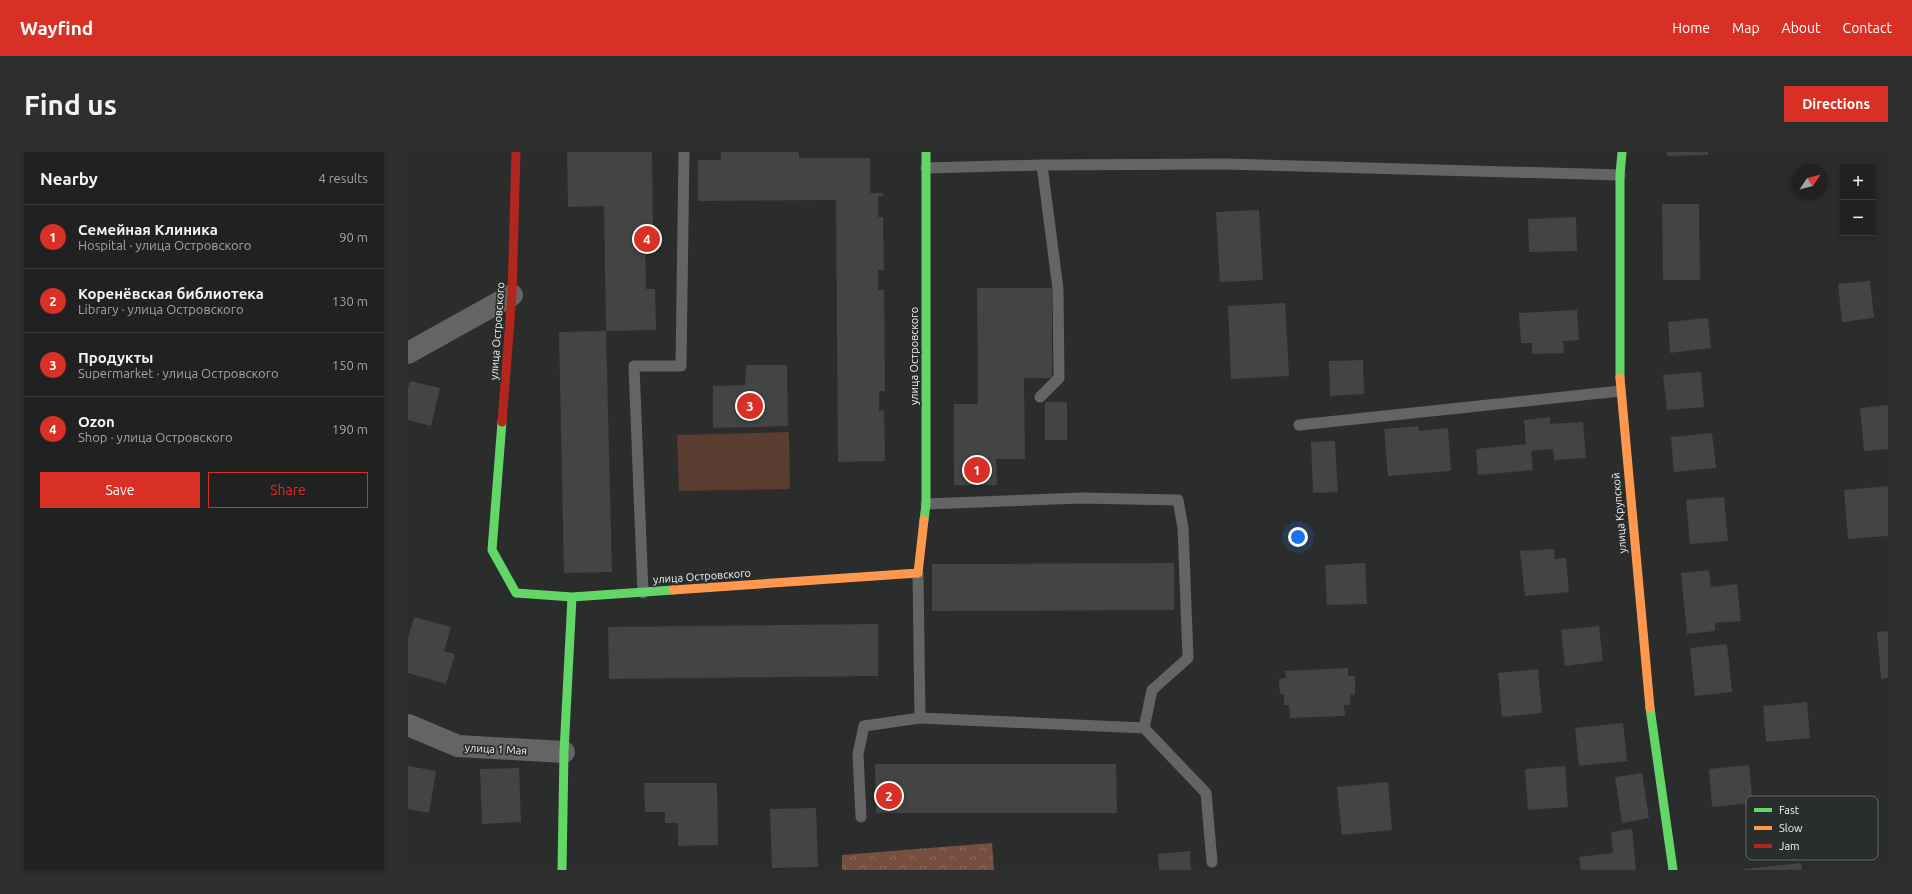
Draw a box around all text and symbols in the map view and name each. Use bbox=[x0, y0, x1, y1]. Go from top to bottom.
text: Wayfind bbox=[20, 17, 93, 39]
text: Home bbox=[1672, 20, 1710, 36]
text: Map bbox=[1732, 20, 1760, 36]
text: About bbox=[1782, 20, 1821, 36]
text: Contact bbox=[1843, 20, 1892, 36]
button: Directions bbox=[1784, 86, 1888, 122]
text: Find us bbox=[24, 89, 117, 120]
north arrow bbox=[1792, 164, 1828, 200]
map controls bbox=[1840, 164, 1876, 236]
button: + bbox=[1840, 164, 1876, 200]
text: Nearby bbox=[40, 169, 98, 188]
text: 4 results bbox=[318, 171, 368, 185]
button: − bbox=[1840, 200, 1876, 236]
text: Семейная Клиника bbox=[78, 221, 218, 238]
pin: 4 bbox=[634, 224, 660, 254]
text: 1 bbox=[49, 230, 57, 244]
text: 90 m bbox=[339, 230, 368, 244]
text: Hospital · улица Островского bbox=[78, 238, 251, 252]
street label: улица Островского bbox=[488, 282, 506, 380]
text: Коренёвская библиотека bbox=[78, 285, 264, 302]
text: 2 bbox=[49, 294, 57, 308]
text: 130 m bbox=[332, 294, 368, 308]
text: Library · улица Островского bbox=[78, 302, 244, 316]
street label: улица Островского bbox=[908, 307, 920, 405]
text: Продукты bbox=[78, 349, 153, 366]
text: 3 bbox=[49, 358, 57, 372]
text: 150 m bbox=[332, 358, 368, 372]
text: Supermarket · улица Островского bbox=[78, 366, 279, 380]
pin: 3 bbox=[737, 391, 763, 421]
text: Ozon bbox=[78, 413, 115, 430]
text: 4 bbox=[49, 422, 57, 436]
text: 190 m bbox=[332, 422, 368, 436]
text: Shop · улица Островского bbox=[78, 430, 233, 444]
pin: 1 bbox=[964, 455, 990, 485]
button: Save bbox=[40, 472, 200, 508]
button: Share bbox=[208, 472, 368, 508]
street label: улица Крупской bbox=[1609, 472, 1629, 554]
your location bbox=[1288, 527, 1308, 547]
street label: улица Островского bbox=[653, 567, 751, 585]
street label: улица 1 Мая bbox=[464, 741, 528, 757]
pin: 2 bbox=[876, 781, 902, 811]
legend bbox=[1746, 796, 1878, 860]
text: Fast bbox=[1779, 804, 1800, 816]
text: Slow bbox=[1779, 822, 1803, 834]
text: Jam bbox=[1779, 840, 1800, 852]

